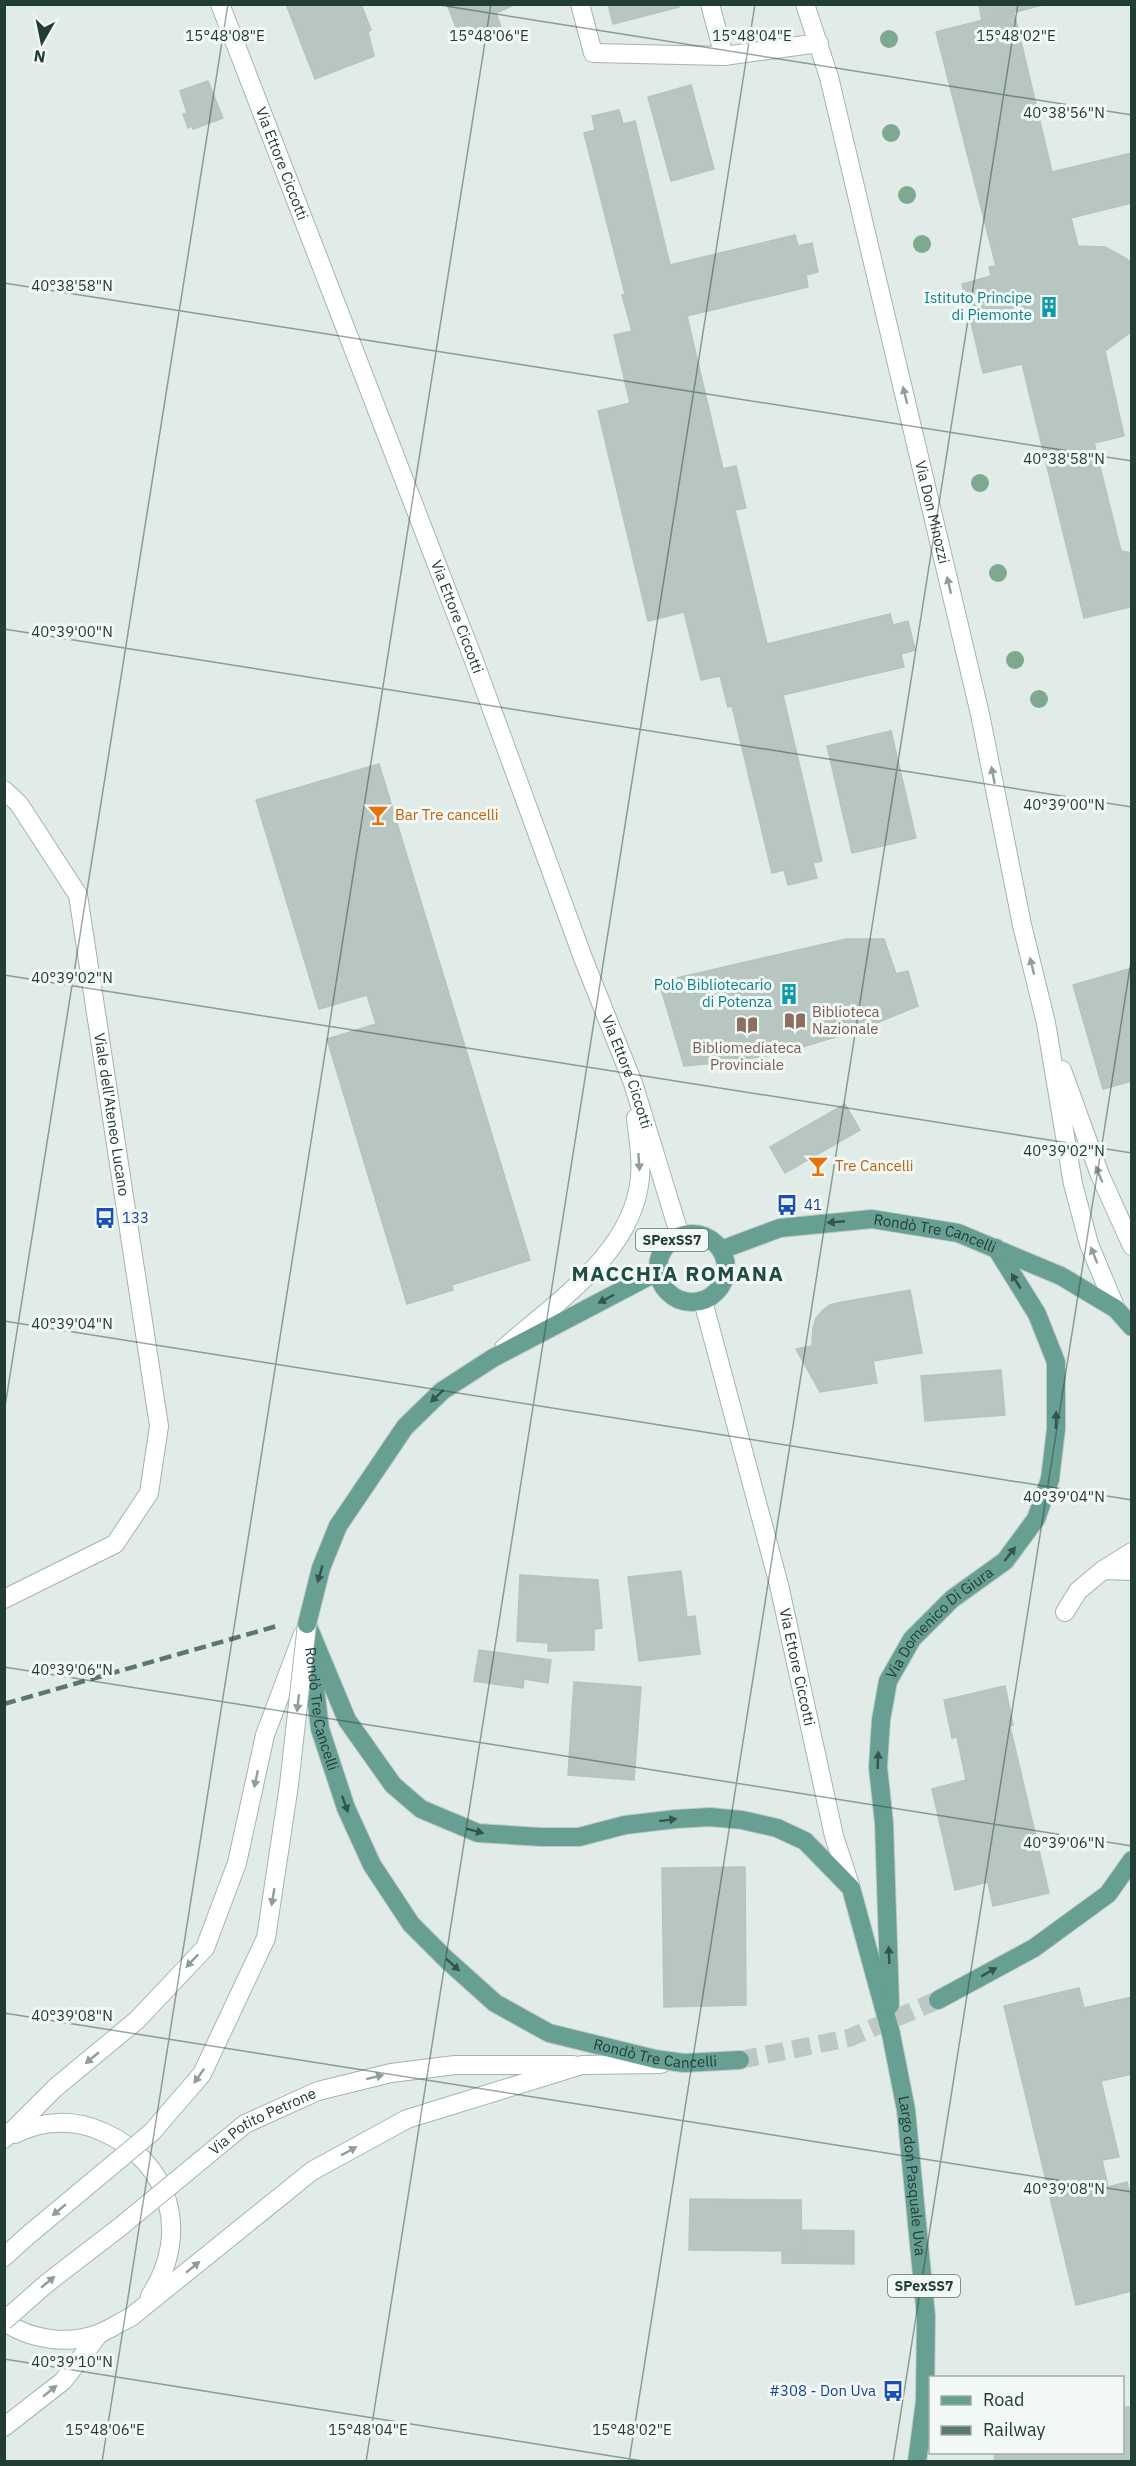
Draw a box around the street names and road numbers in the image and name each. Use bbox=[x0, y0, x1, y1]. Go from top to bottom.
street label: Via Ettore Ciccotti bbox=[252, 104, 313, 223]
street label: Via Don Minozzi bbox=[911, 458, 954, 566]
street label: Via Ettore Ciccotti bbox=[427, 557, 488, 676]
street label: Via Ettore Ciccotti bbox=[598, 1012, 657, 1131]
street label: Viale dell'Ateneo Lucano bbox=[90, 1031, 134, 1197]
street label: Rondò Tre Cancelli bbox=[872, 1209, 999, 1257]
road number: SPexSS7 bbox=[636, 1229, 708, 1251]
street label: Via Domenico Di Giura bbox=[881, 1562, 997, 1682]
street label: Via Ettore Ciccotti bbox=[775, 1606, 820, 1728]
street label: Rondò Tre Cancelli bbox=[301, 1646, 343, 1773]
street label: Rondò Tre Cancelli bbox=[591, 2034, 718, 2072]
street label: Via Potito Petrone bbox=[205, 2083, 319, 2159]
street label: Largo don Pasquale Uva bbox=[894, 2094, 930, 2257]
road number: SPexSS7 bbox=[888, 2275, 960, 2297]

